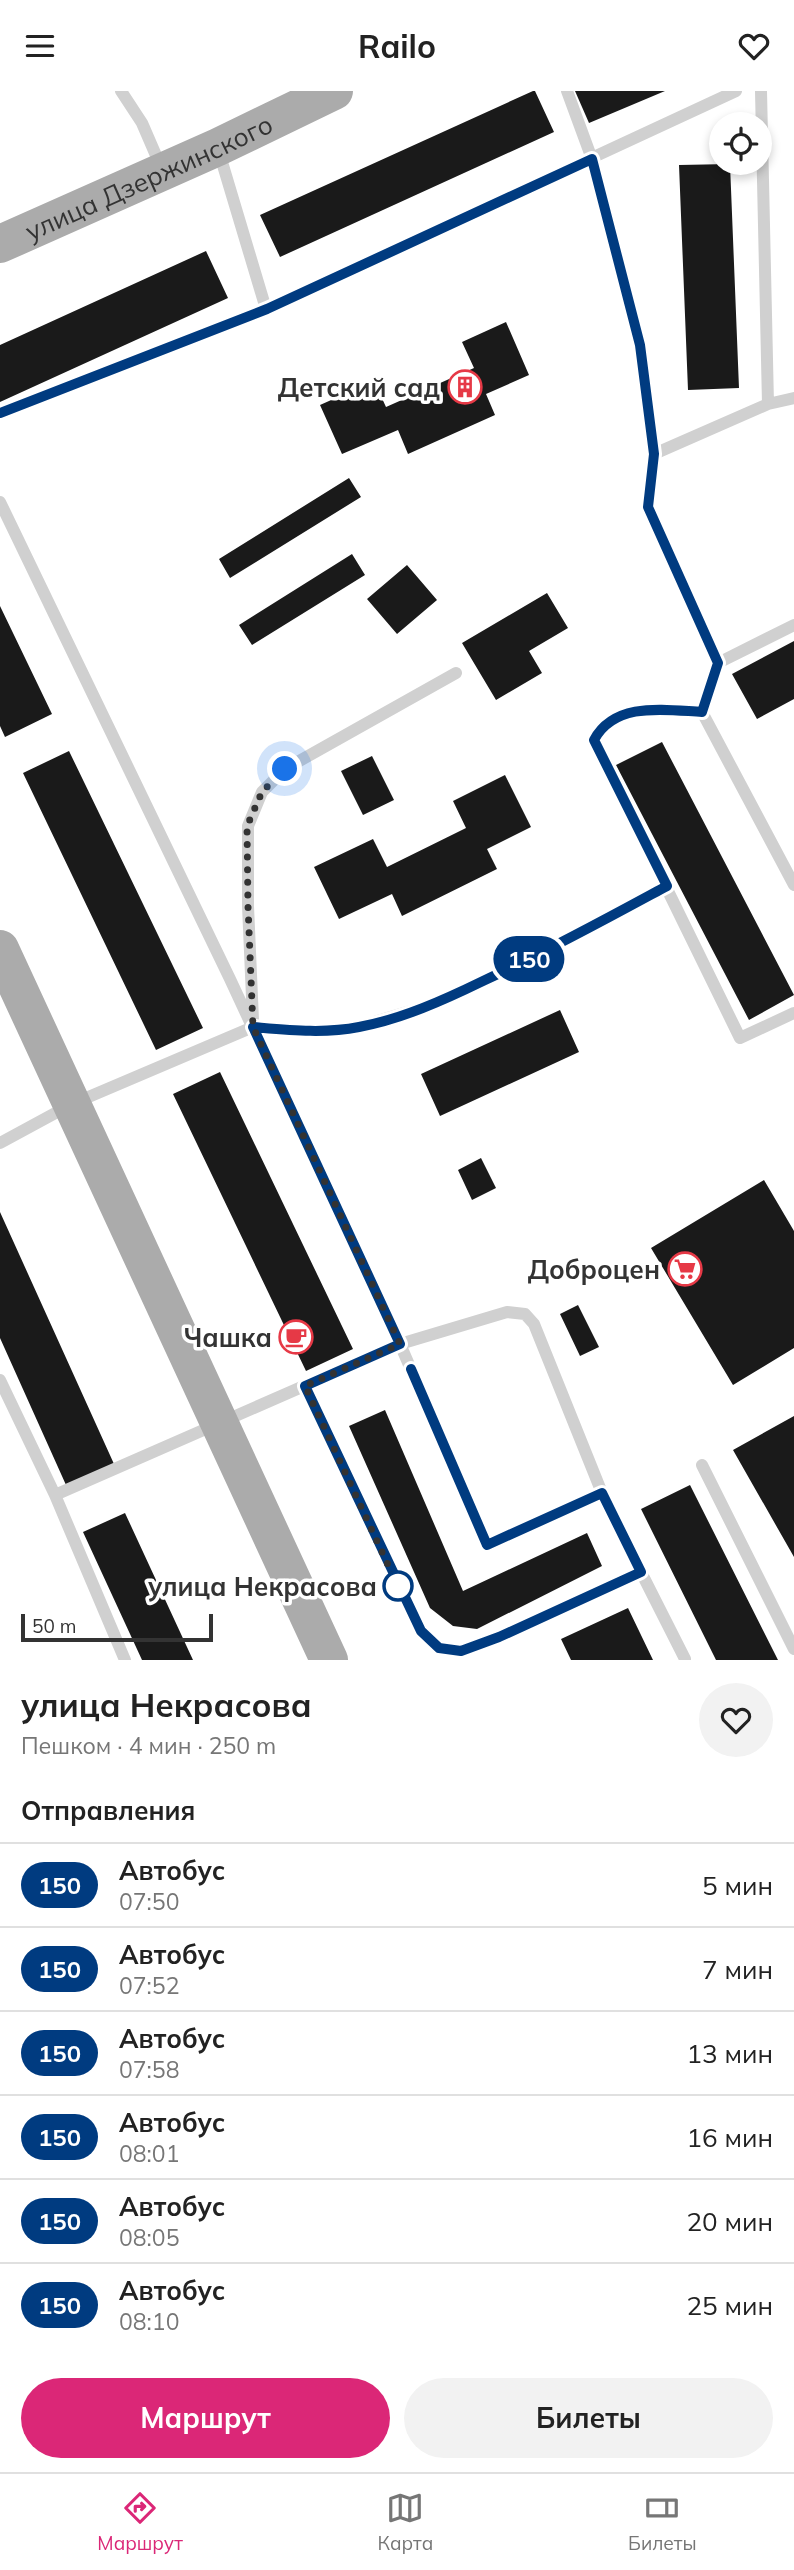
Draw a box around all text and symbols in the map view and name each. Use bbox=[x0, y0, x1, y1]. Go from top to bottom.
text: Railo bbox=[358, 26, 436, 66]
icon: menu bbox=[21, 27, 59, 65]
icon: heart bbox=[735, 27, 773, 65]
street label: улица Дзержинского bbox=[20, 107, 278, 247]
map controls bbox=[709, 112, 772, 175]
button: locate bbox=[709, 112, 772, 175]
building icon: Детский сад bbox=[446, 368, 484, 406]
place label: Детский сад bbox=[278, 371, 440, 404]
your location bbox=[267, 751, 302, 786]
line badge: 150 bbox=[489, 936, 569, 982]
text: 150 bbox=[507, 944, 551, 974]
supermarket icon: Доброцен bbox=[666, 1250, 704, 1288]
place label: Доброцен bbox=[528, 1253, 660, 1286]
cafe icon: Чашка bbox=[277, 1318, 315, 1356]
place label: Чашка bbox=[184, 1321, 272, 1354]
place label: улица Некрасова bbox=[148, 1570, 377, 1603]
marker: улица Некрасова bbox=[383, 1571, 413, 1601]
scale bar bbox=[21, 1611, 214, 1643]
text: 50 m bbox=[32, 1614, 76, 1638]
button: heart bbox=[699, 1683, 773, 1757]
text: улица Некрасова bbox=[21, 1684, 312, 1725]
text: Пешком · 4 мин · 250 m bbox=[21, 1731, 276, 1760]
text: Отправления bbox=[21, 1794, 195, 1827]
text: Автобус bbox=[119, 1854, 225, 1887]
text: 5 мин bbox=[702, 1869, 773, 1902]
text: 150 bbox=[38, 1870, 81, 1900]
text: 07:50 bbox=[119, 1887, 179, 1916]
text: Автобус bbox=[119, 1938, 225, 1971]
text: 7 мин bbox=[702, 1953, 773, 1986]
text: 150 bbox=[38, 1954, 81, 1984]
text: 07:52 bbox=[119, 1971, 179, 2000]
text: Автобус bbox=[119, 2022, 225, 2055]
text: 13 мин bbox=[686, 2037, 773, 2070]
text: 150 bbox=[38, 2038, 81, 2068]
text: 07:58 bbox=[119, 2055, 179, 2084]
text: Автобус bbox=[119, 2106, 225, 2139]
text: 16 мин bbox=[686, 2121, 773, 2154]
text: 150 bbox=[38, 2122, 81, 2152]
text: 08:01 bbox=[119, 2139, 179, 2168]
text: Автобус bbox=[119, 2190, 225, 2223]
text: 20 мин bbox=[686, 2205, 773, 2238]
text: 150 bbox=[38, 2206, 81, 2236]
text: 08:05 bbox=[119, 2223, 179, 2252]
text: Автобус bbox=[119, 2274, 225, 2307]
text: 25 мин bbox=[686, 2289, 773, 2322]
text: 150 bbox=[38, 2290, 81, 2320]
text: 08:10 bbox=[119, 2307, 179, 2336]
button: Маршрут bbox=[21, 2378, 390, 2458]
button: Билеты bbox=[404, 2378, 773, 2458]
tab: Маршрут bbox=[97, 2489, 183, 2555]
tab: Карта bbox=[377, 2489, 433, 2555]
tab: Билеты bbox=[628, 2489, 697, 2555]

